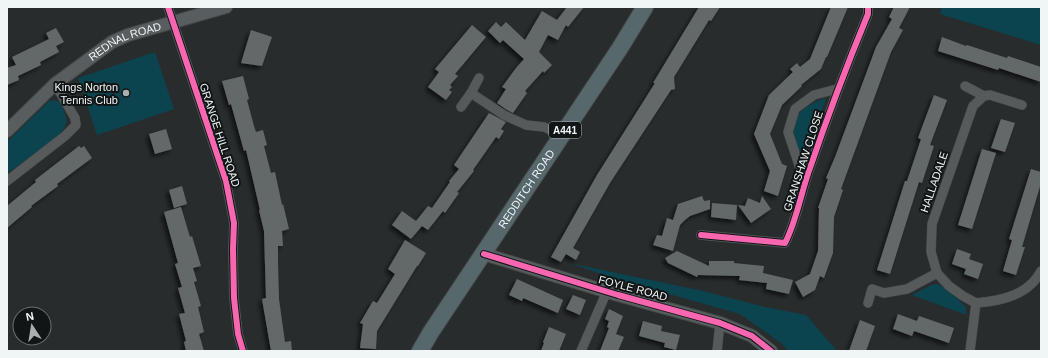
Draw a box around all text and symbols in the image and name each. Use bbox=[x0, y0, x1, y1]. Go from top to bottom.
street label: REDNAL ROAD bbox=[86, 20, 163, 63]
place label: Kings Norton Tennis Club bbox=[54, 81, 118, 106]
street label: GRANGE HILL ROAD bbox=[198, 82, 242, 188]
marker: Kings Norton Tennis Club bbox=[121, 88, 131, 98]
street label: GRANSHAW CLOSE bbox=[781, 109, 825, 213]
road number: A441 bbox=[549, 122, 581, 138]
street label: REDDITCH ROAD bbox=[496, 147, 557, 230]
street label: HALLADALE bbox=[918, 150, 950, 214]
street label: FOYLE ROAD bbox=[597, 273, 669, 303]
north arrow bbox=[12, 306, 52, 346]
text: N bbox=[25, 310, 35, 323]

